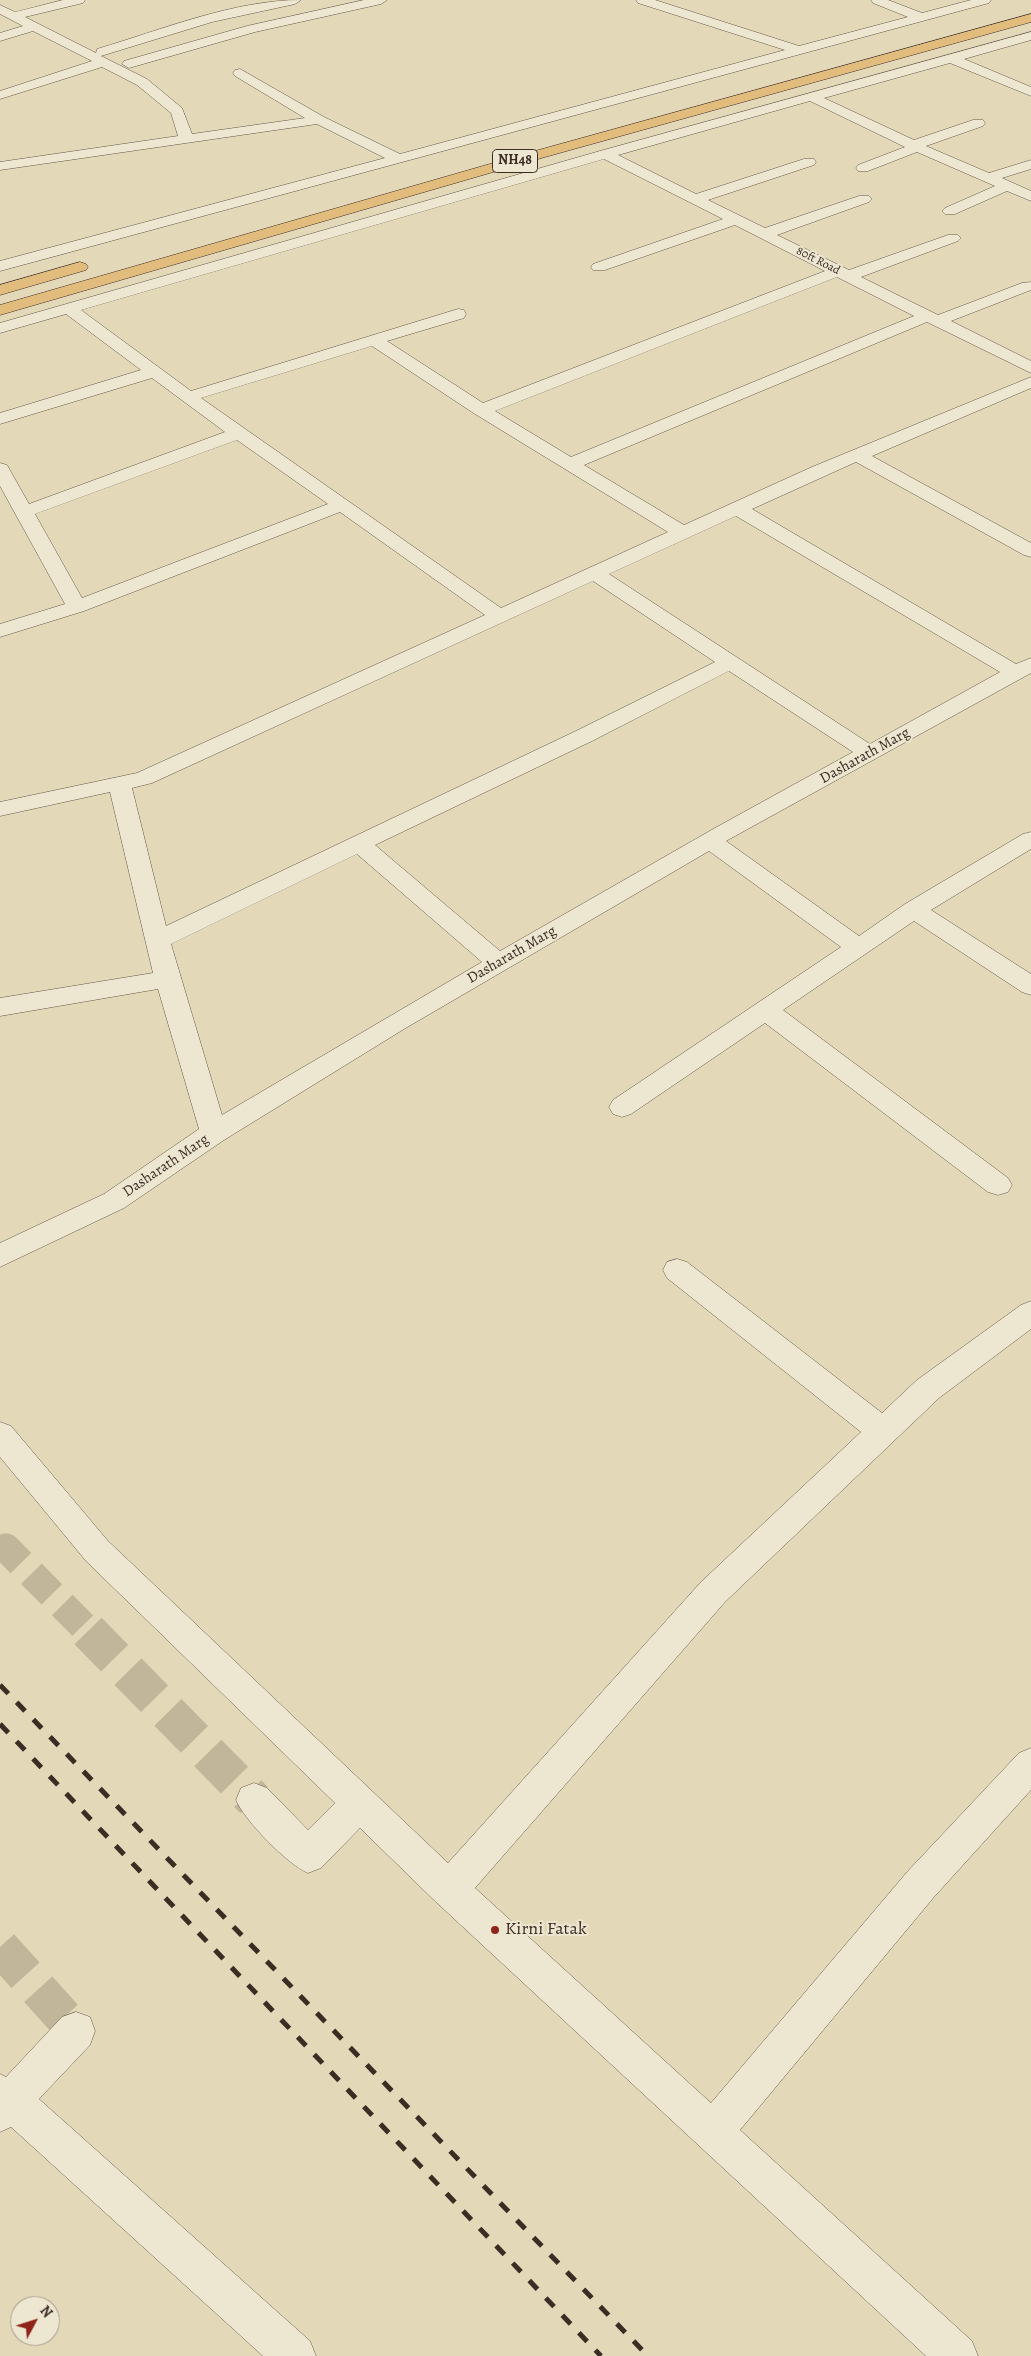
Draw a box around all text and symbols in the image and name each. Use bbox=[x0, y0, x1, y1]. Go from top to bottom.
road number: NH48 bbox=[492, 150, 538, 172]
street label: 80ft Road bbox=[794, 244, 842, 278]
street label: Dasharath Marg bbox=[817, 724, 913, 788]
street label: Dasharath Marg bbox=[464, 922, 560, 988]
street label: Dasharath Marg bbox=[120, 1131, 212, 1201]
place label: Kirni Fatak bbox=[505, 1919, 587, 1941]
marker: Kirni Fatak bbox=[489, 1924, 501, 1936]
north arrow bbox=[10, 2296, 60, 2346]
text: N bbox=[36, 2302, 57, 2322]

